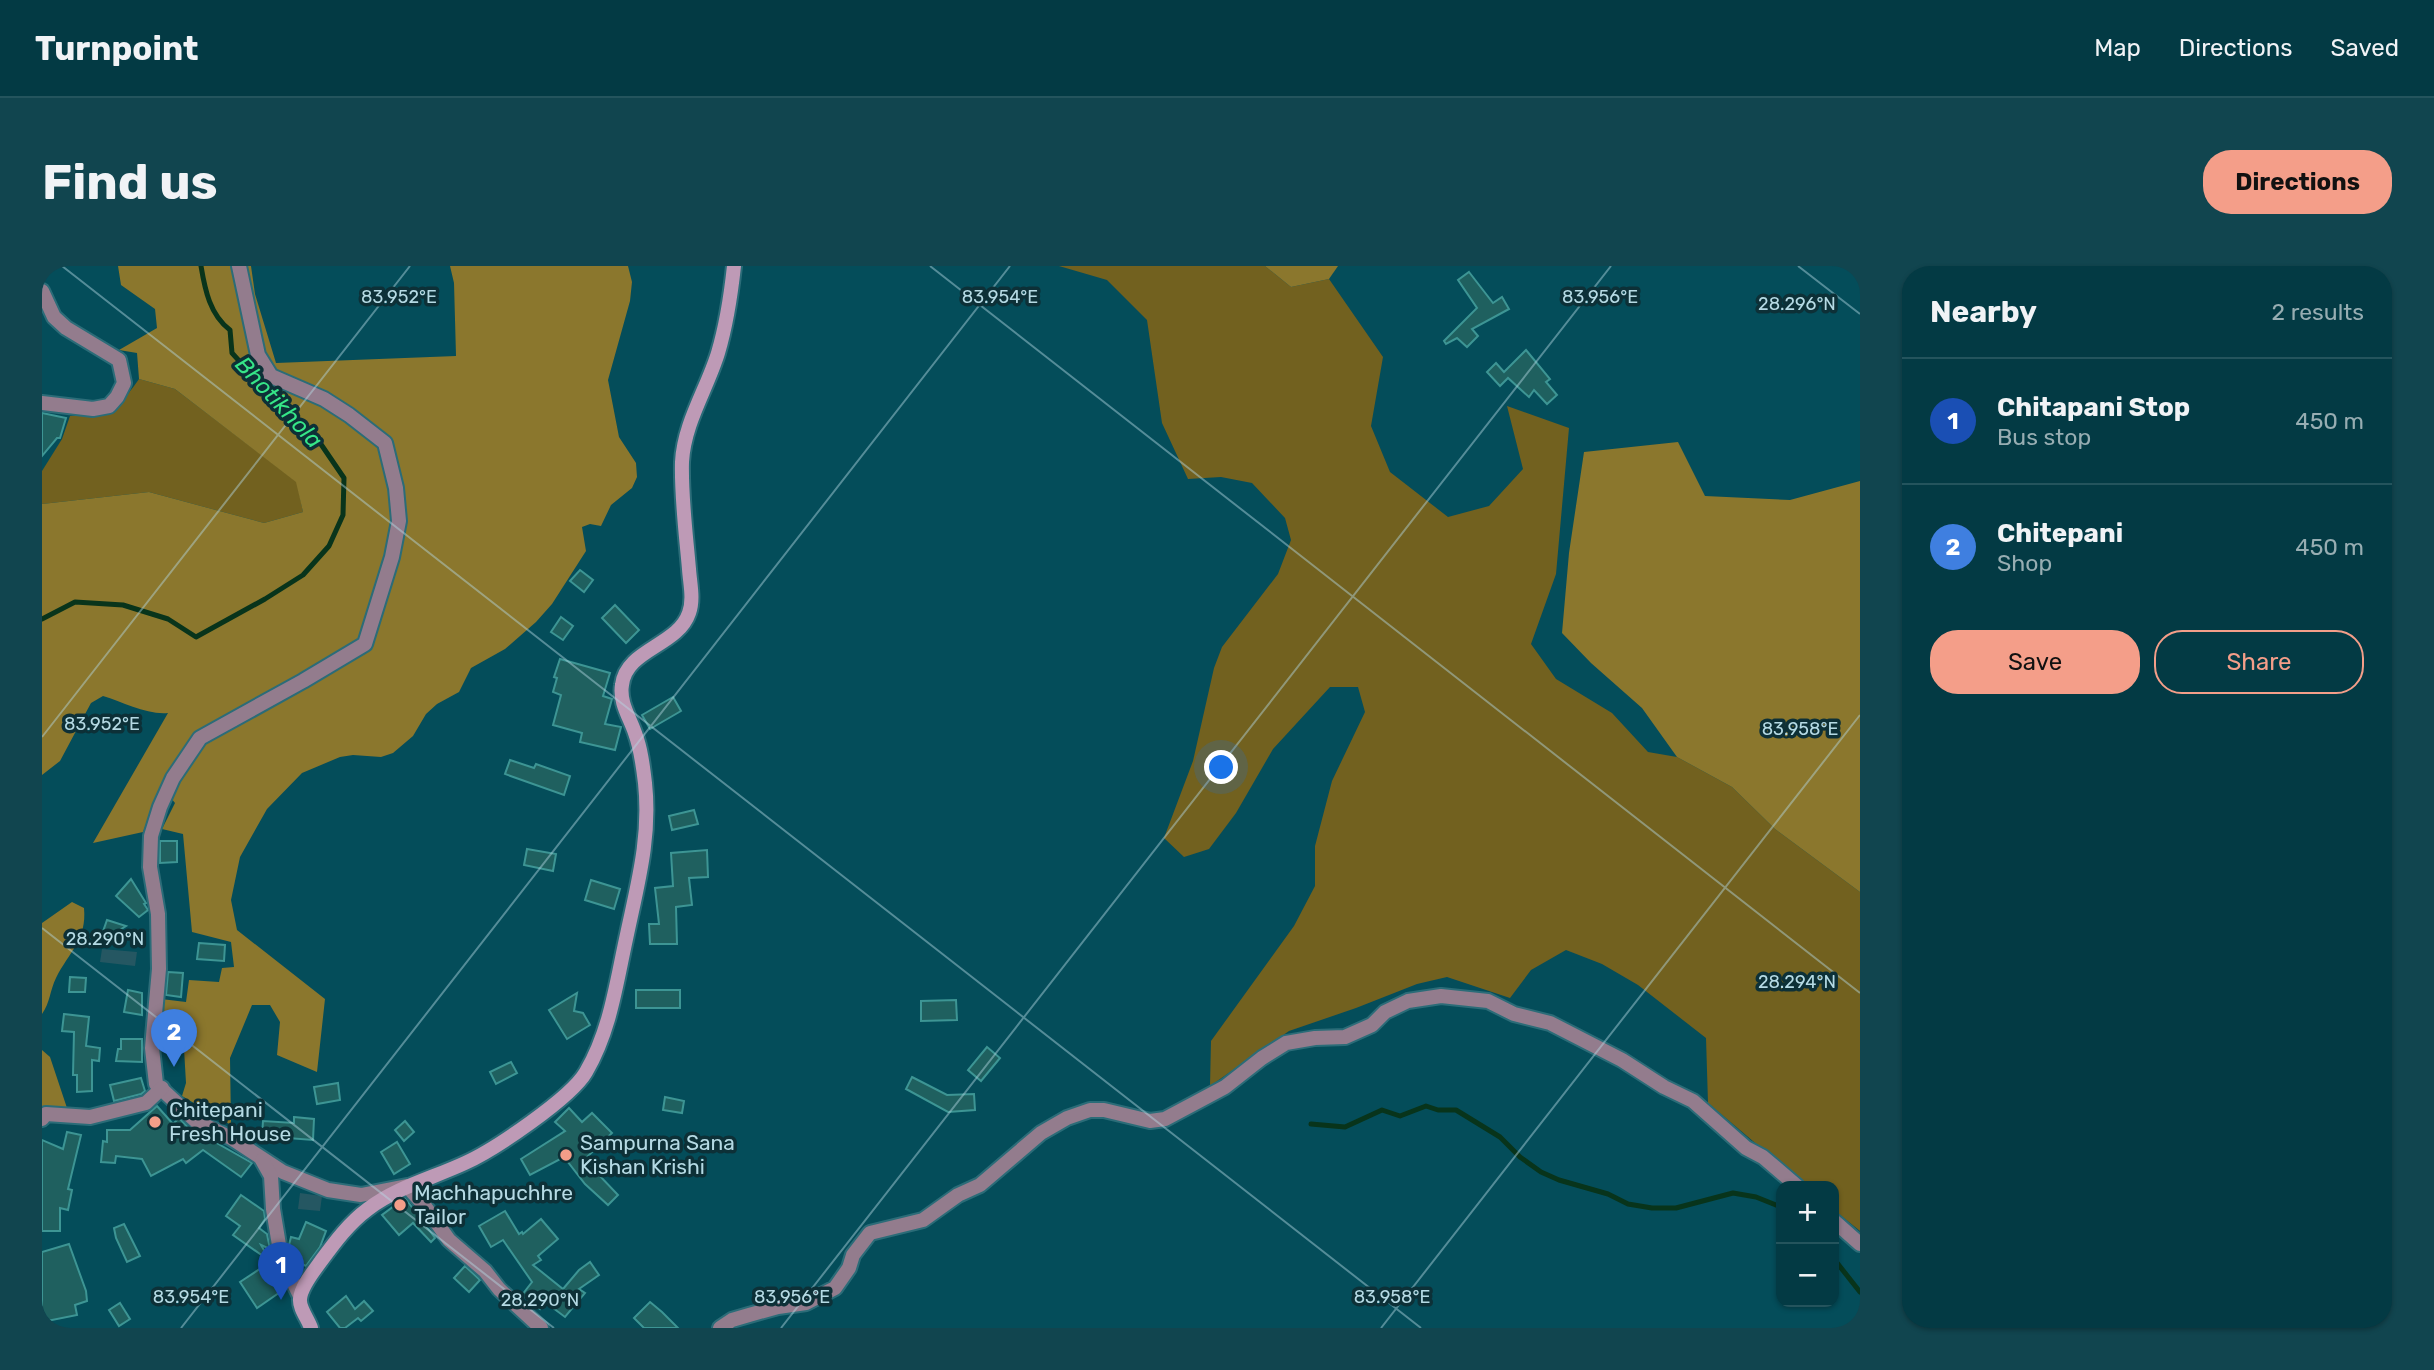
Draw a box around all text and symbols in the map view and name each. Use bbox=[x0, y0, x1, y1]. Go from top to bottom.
text: Turnpoint bbox=[35, 29, 198, 68]
text: Map bbox=[2094, 34, 2141, 62]
text: Directions bbox=[2179, 34, 2292, 62]
text: Saved bbox=[2330, 34, 2399, 62]
button: Directions bbox=[2203, 150, 2392, 214]
text: Find us bbox=[42, 153, 218, 211]
text: 83.952°E bbox=[361, 286, 437, 308]
text: 83.954°E bbox=[962, 286, 1038, 308]
text: 83.956°E bbox=[1562, 286, 1638, 308]
text: 28.296°N bbox=[1758, 293, 1836, 315]
text: Nearby bbox=[1930, 294, 2037, 330]
text: 2 results bbox=[2272, 298, 2364, 326]
water label: Bhotikhola bbox=[230, 350, 328, 454]
text: Chitapani Stop bbox=[1997, 392, 2190, 423]
text: 1 bbox=[1947, 407, 1959, 435]
text: 450 m bbox=[2295, 407, 2364, 435]
text: Bus stop bbox=[1997, 423, 2091, 451]
text: Chitepani bbox=[1997, 518, 2123, 549]
text: 2 bbox=[1946, 533, 1960, 561]
text: 450 m bbox=[2295, 533, 2364, 561]
text: Shop bbox=[1997, 549, 2052, 577]
button: Save bbox=[1930, 630, 2140, 694]
button: Share bbox=[2154, 630, 2364, 694]
text: 83.952°E bbox=[64, 713, 140, 735]
text: 83.958°E bbox=[1762, 718, 1838, 740]
your location bbox=[1204, 750, 1238, 784]
text: 28.290°N bbox=[66, 928, 144, 950]
text: 28.294°N bbox=[1758, 971, 1836, 993]
pin: 2 bbox=[151, 1009, 197, 1067]
place label: Chitepani Fresh House bbox=[169, 1097, 291, 1146]
marker: Chitepani Fresh House bbox=[147, 1114, 163, 1130]
place label: Sampurna Sana Kishan Krishi bbox=[580, 1130, 735, 1179]
marker: Sampurna Sana Kishan Krishi bbox=[558, 1147, 574, 1163]
place label: Machhapuchhre Tailor bbox=[414, 1180, 573, 1229]
map controls bbox=[1776, 1181, 1839, 1307]
button: + bbox=[1776, 1181, 1839, 1244]
marker: Machhapuchhre Tailor bbox=[392, 1197, 408, 1213]
pin: 1 bbox=[258, 1242, 304, 1300]
button: − bbox=[1776, 1244, 1839, 1307]
text: 83.954°E bbox=[153, 1286, 229, 1308]
text: 83.956°E bbox=[754, 1286, 830, 1308]
text: 83.958°E bbox=[1354, 1286, 1430, 1308]
text: 28.290°N bbox=[501, 1289, 579, 1311]

